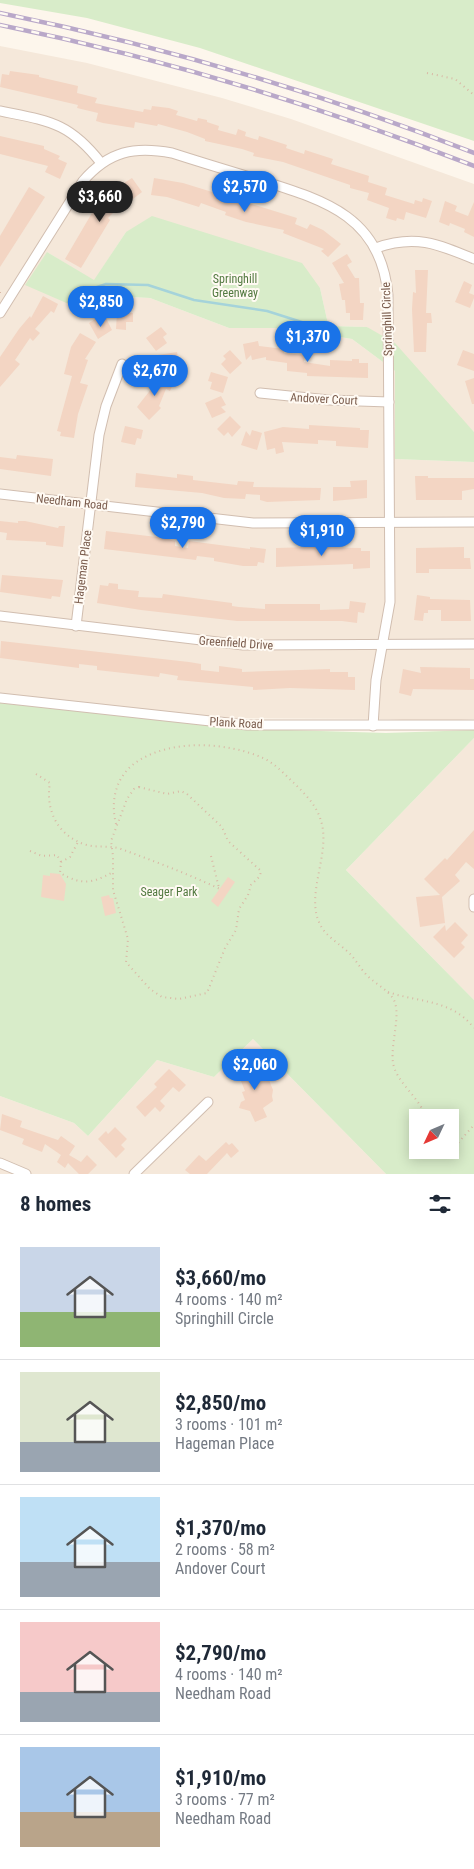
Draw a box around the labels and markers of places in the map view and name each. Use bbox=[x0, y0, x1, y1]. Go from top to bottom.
pin: $2,570 bbox=[204, 170, 286, 213]
pin: $3,660 bbox=[59, 180, 141, 223]
pin: $2,850 bbox=[60, 286, 142, 328]
pin: $1,370 bbox=[267, 320, 349, 363]
pin: $2,670 bbox=[114, 354, 196, 397]
pin: $2,790 bbox=[142, 506, 224, 549]
pin: $1,910 bbox=[281, 514, 363, 557]
pin: $2,060 bbox=[214, 1048, 296, 1091]

